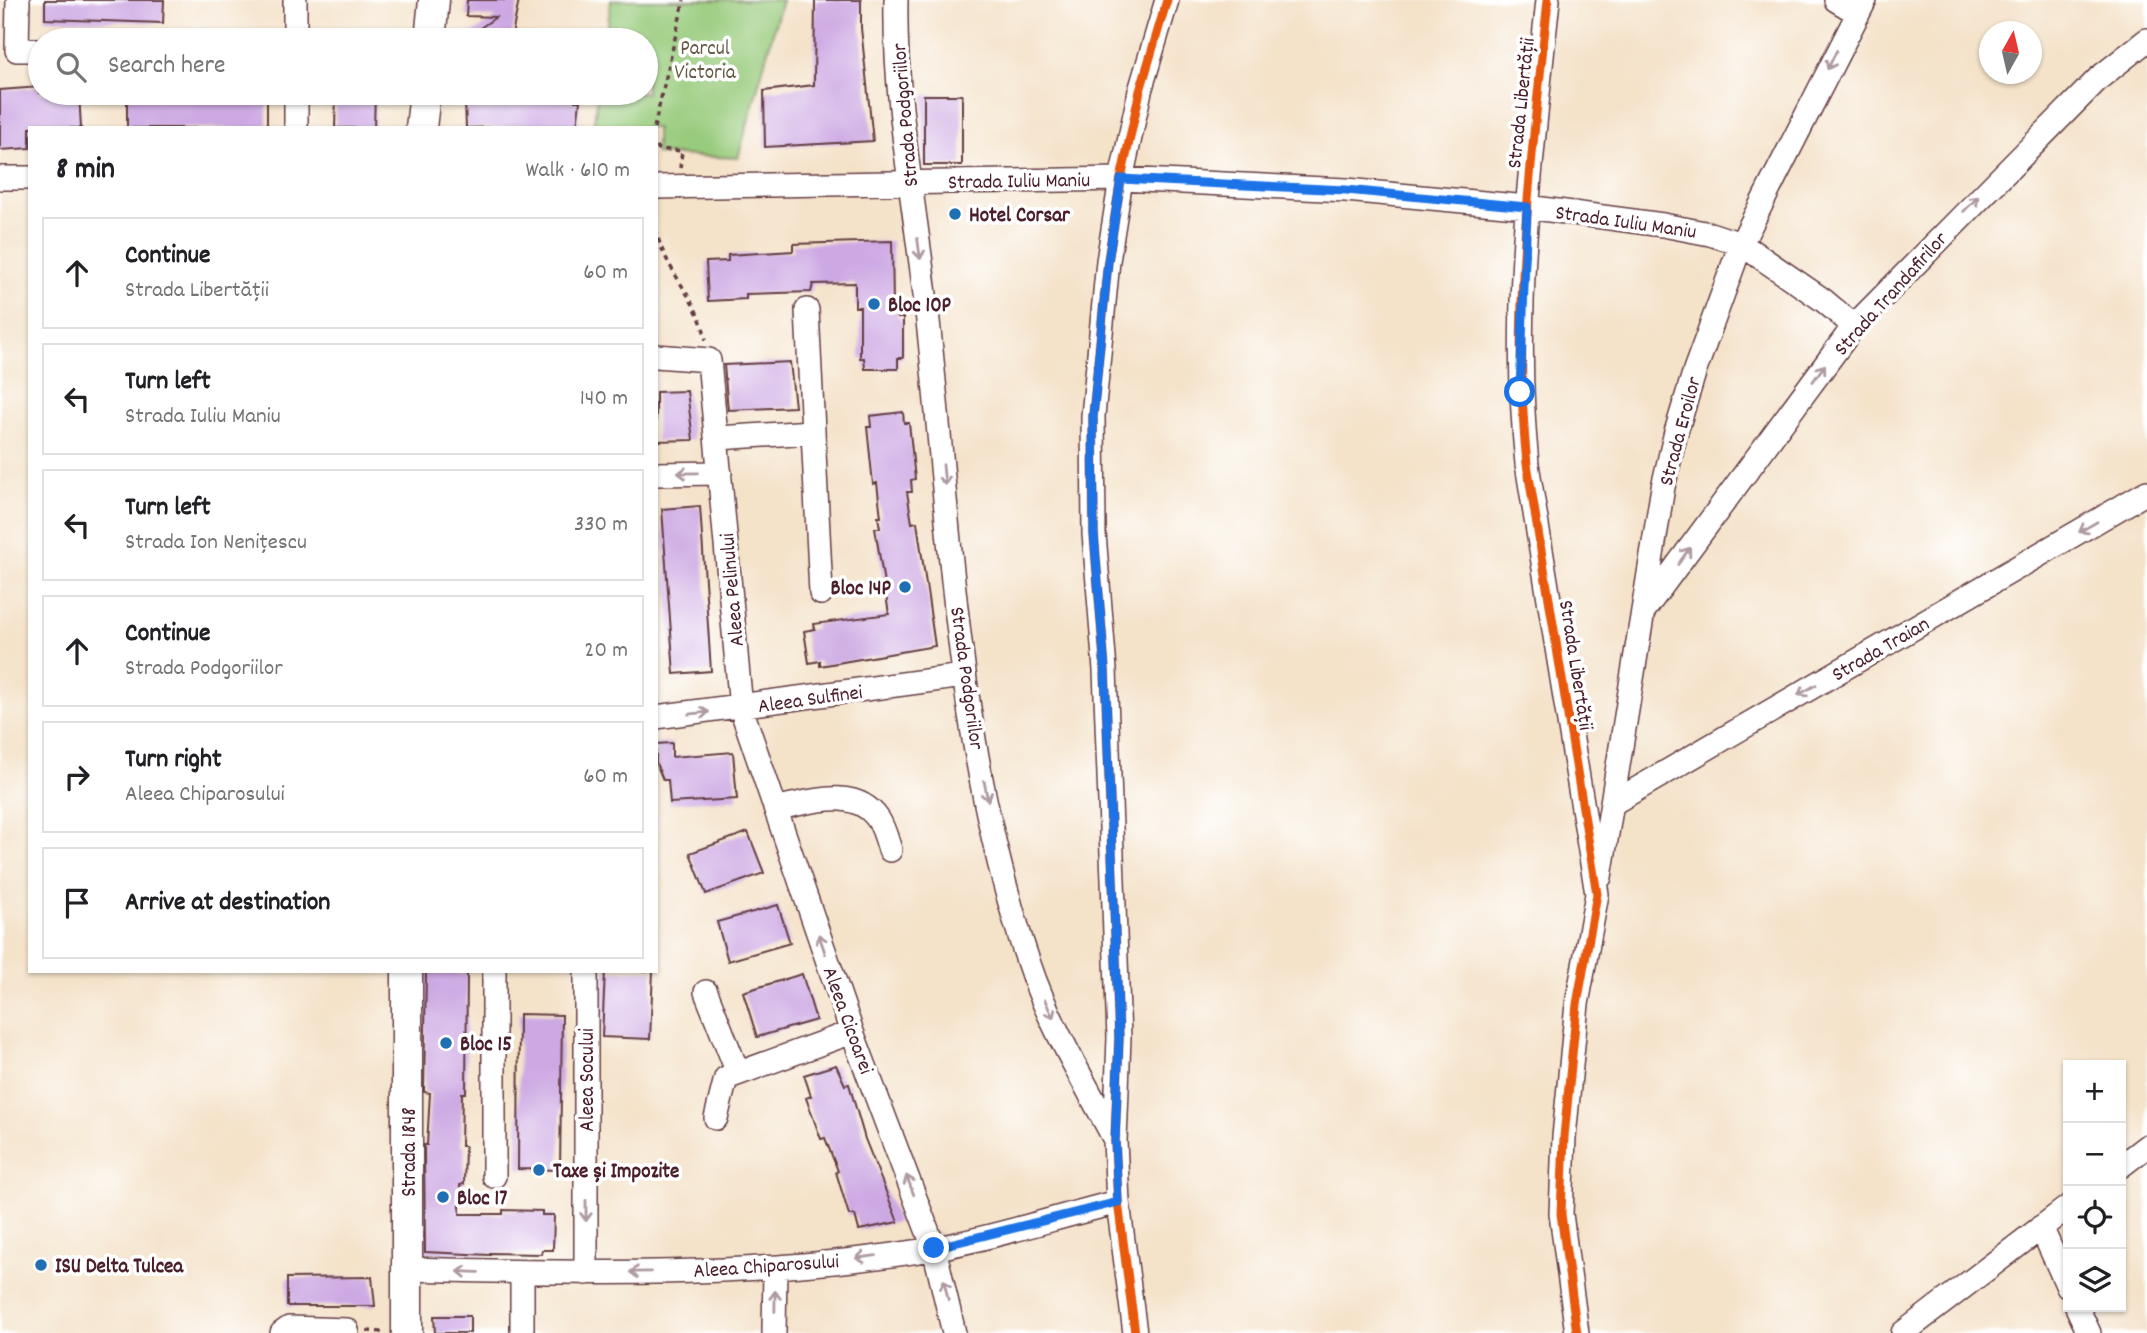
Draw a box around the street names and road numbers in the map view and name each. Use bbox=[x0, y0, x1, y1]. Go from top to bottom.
street label: Strada Libertății bbox=[1501, 36, 1545, 170]
street label: Strada Podgoriilor bbox=[886, 41, 928, 188]
street label: Strada Iuliu Maniu bbox=[948, 167, 1090, 199]
street label: Strada Iuliu Maniu bbox=[1553, 199, 1698, 249]
street label: Strada Trandafirilor bbox=[1828, 226, 1956, 364]
street label: Strada Eroilor bbox=[1653, 374, 1711, 490]
street label: Aleea Pelinului bbox=[714, 532, 754, 648]
street label: Strada Libertății bbox=[1549, 598, 1599, 733]
street label: Strada Podgoriilor bbox=[940, 605, 990, 752]
street label: Strada Traian bbox=[1827, 610, 1936, 691]
street label: Aleea Sulfinei bbox=[756, 679, 865, 723]
street label: Aleea Cicoarei bbox=[813, 963, 880, 1079]
street label: Aleea Socului bbox=[574, 1028, 604, 1132]
street label: Strada 1848 bbox=[396, 1107, 426, 1197]
street label: Aleea Chiparosului bbox=[692, 1248, 840, 1288]

